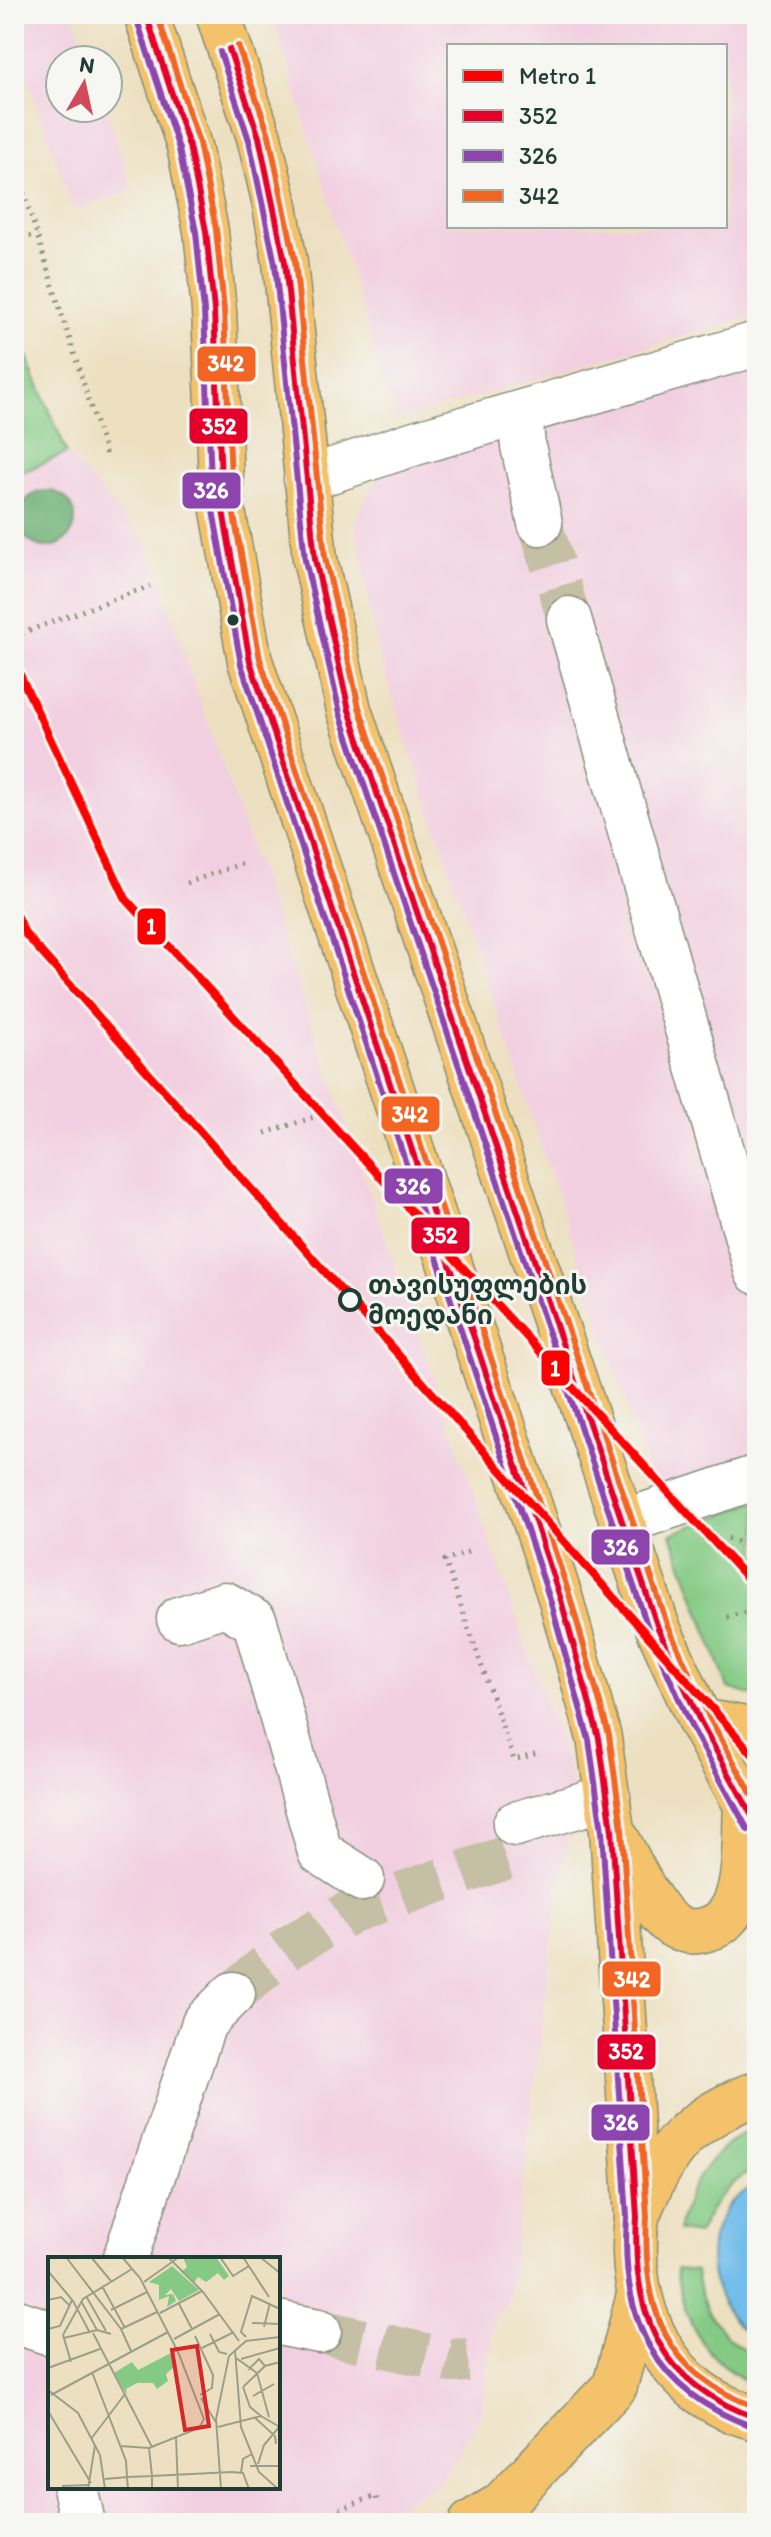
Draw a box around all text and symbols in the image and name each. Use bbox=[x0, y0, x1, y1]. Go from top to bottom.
north arrow bbox=[44, 44, 124, 124]
legend bbox=[447, 44, 727, 228]
text: N bbox=[78, 50, 97, 79]
text: Metro 1 bbox=[519, 61, 596, 90]
text: 352 bbox=[519, 101, 558, 130]
text: 326 bbox=[519, 141, 557, 170]
text: 342 bbox=[519, 181, 560, 210]
line badge: 342 bbox=[196, 345, 257, 383]
text: 342 bbox=[208, 350, 245, 377]
line badge: 352 bbox=[188, 407, 249, 445]
text: 352 bbox=[201, 413, 237, 440]
line badge: 326 bbox=[181, 471, 242, 510]
text: 326 bbox=[193, 477, 229, 504]
unlabelled marker bbox=[225, 612, 241, 628]
line badge: 1 bbox=[136, 907, 167, 946]
text: 1 bbox=[146, 913, 157, 940]
line badge: 342 bbox=[380, 1095, 441, 1133]
text: 342 bbox=[392, 1101, 429, 1128]
line badge: 326 bbox=[383, 1167, 444, 1205]
text: 326 bbox=[395, 1173, 431, 1200]
line badge: 352 bbox=[410, 1216, 471, 1255]
text: 352 bbox=[422, 1222, 458, 1249]
place label: თავისუფლების მოედანი bbox=[368, 1269, 587, 1332]
marker: თავისუფლების მოედანი bbox=[339, 1289, 361, 1311]
line badge: 1 bbox=[540, 1349, 571, 1387]
text: 1 bbox=[550, 1355, 561, 1382]
line badge: 326 bbox=[590, 1528, 651, 1566]
text: 326 bbox=[603, 1534, 639, 1561]
line badge: 342 bbox=[601, 1960, 662, 1998]
text: 342 bbox=[614, 1966, 651, 1993]
line badge: 352 bbox=[596, 2033, 657, 2071]
text: 352 bbox=[608, 2038, 644, 2065]
line badge: 326 bbox=[590, 2103, 651, 2142]
text: 326 bbox=[603, 2109, 639, 2136]
inset map bbox=[48, 2257, 280, 2489]

